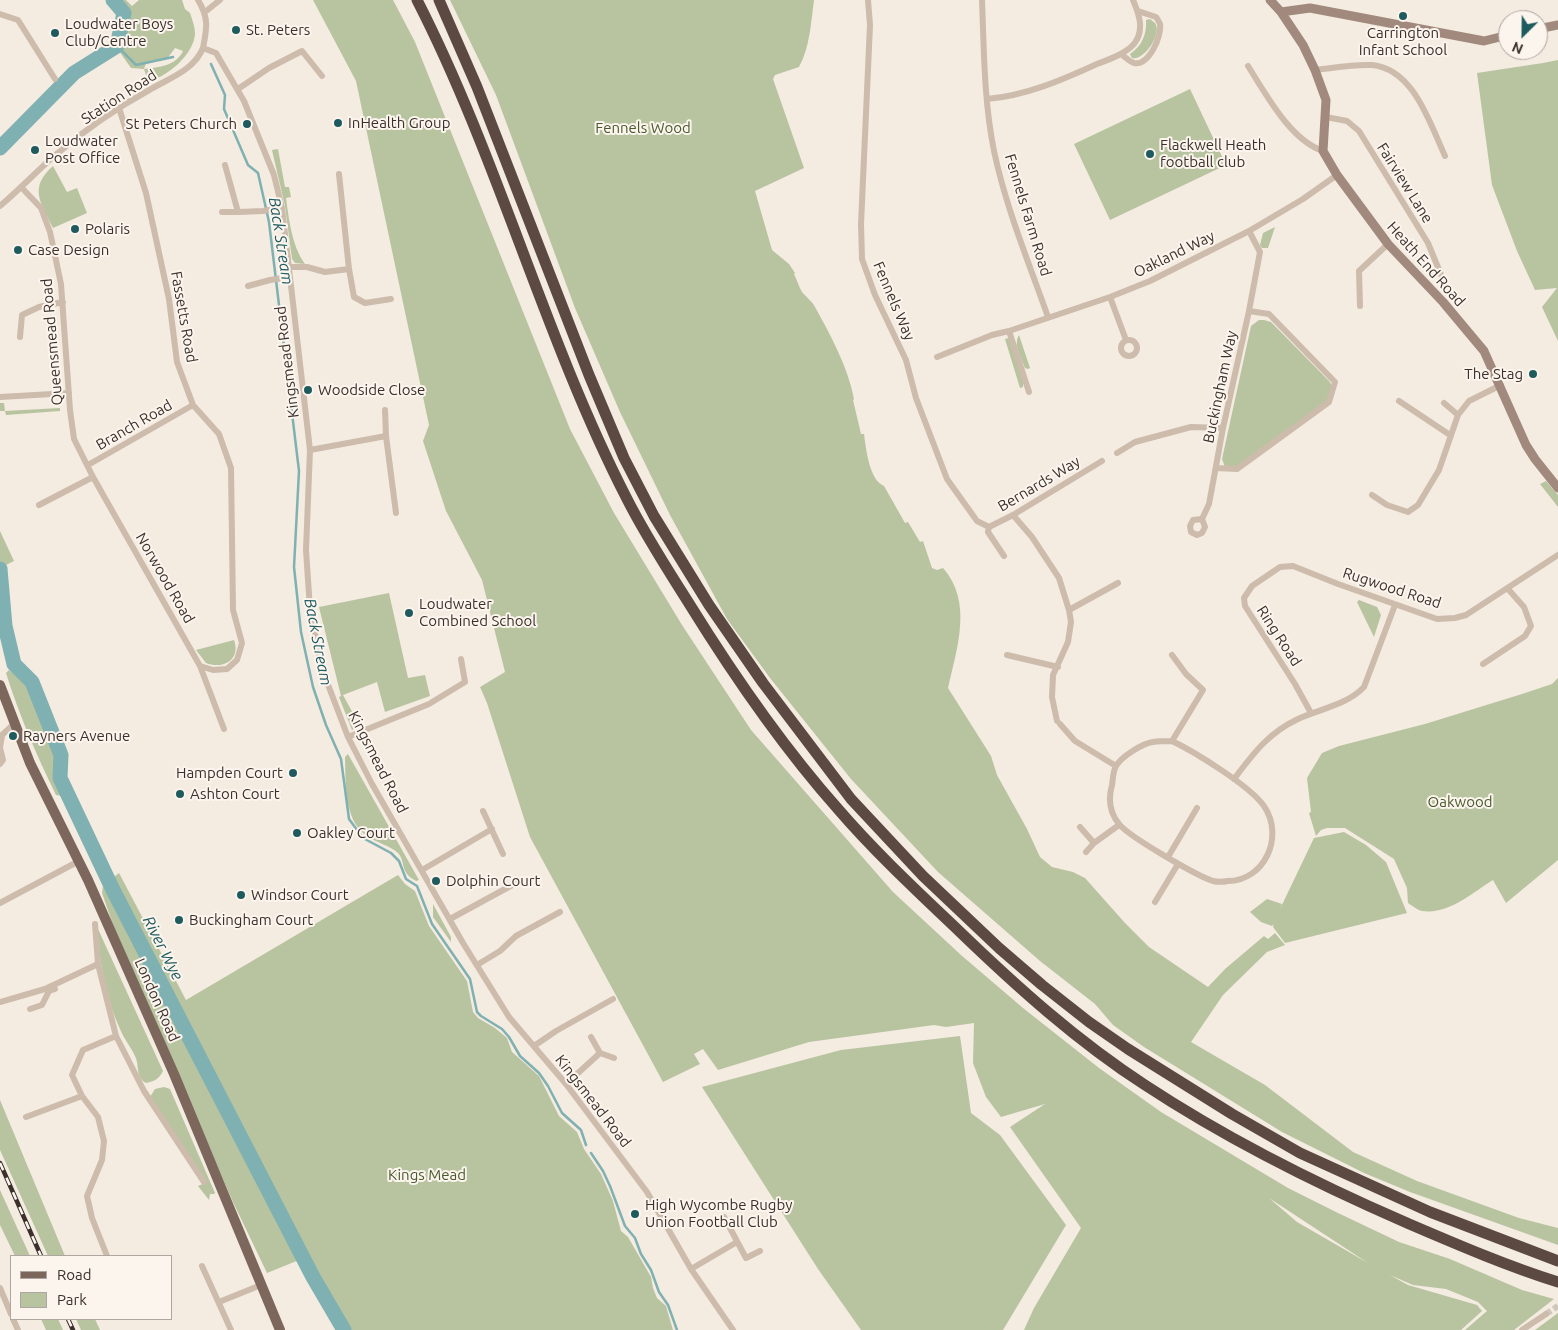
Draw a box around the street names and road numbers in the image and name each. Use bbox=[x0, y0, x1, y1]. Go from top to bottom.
street label: Station Road bbox=[78, 66, 160, 128]
street label: Fairview Lane bbox=[1373, 140, 1437, 226]
street label: Fennels Farm Road bbox=[1001, 152, 1055, 278]
street label: Heath End Road bbox=[1383, 218, 1469, 310]
street label: Oakland Way bbox=[1131, 227, 1217, 281]
street label: Fennels Way bbox=[869, 259, 919, 343]
street label: Fassetts Road bbox=[167, 270, 201, 364]
street label: Queensmead Road bbox=[37, 278, 67, 406]
street label: Kingsmead Road bbox=[271, 305, 303, 419]
street label: Buckingham Way bbox=[1199, 329, 1241, 445]
street label: Branch Road bbox=[93, 396, 175, 454]
street label: Bernards Way bbox=[995, 452, 1083, 516]
street label: Norwood Road bbox=[132, 530, 198, 626]
street label: Rugwood Road bbox=[1340, 564, 1444, 612]
street label: Ring Road bbox=[1253, 602, 1305, 670]
street label: Kingsmead Road bbox=[344, 708, 412, 816]
street label: London Road bbox=[131, 956, 183, 1044]
street label: Kingsmead Road bbox=[551, 1051, 635, 1151]

